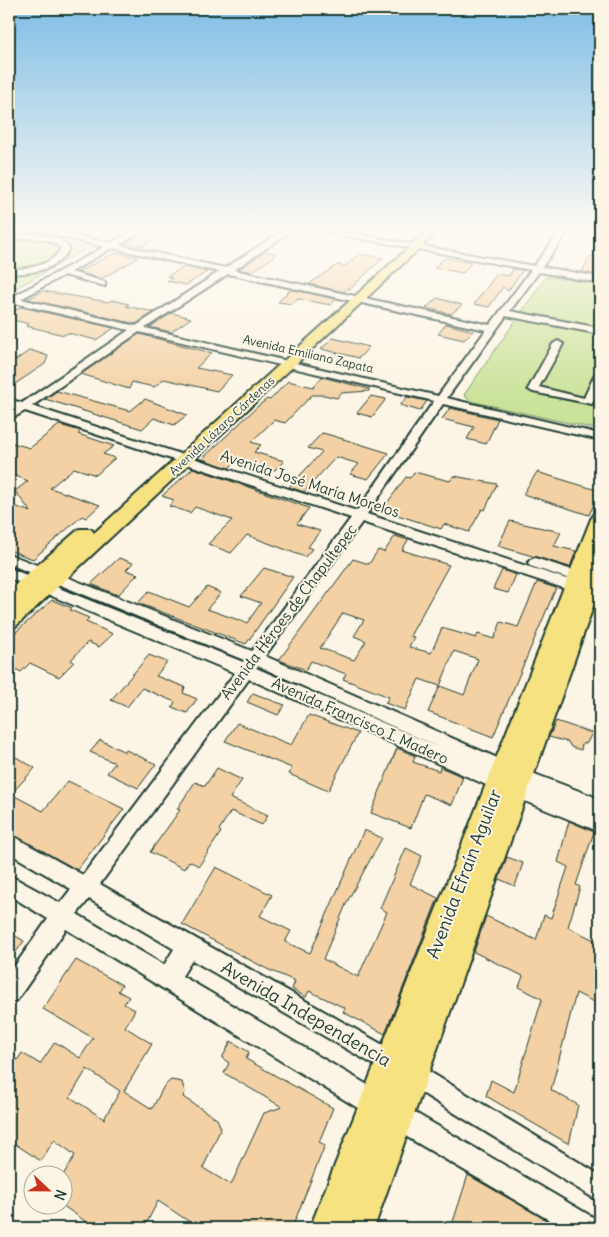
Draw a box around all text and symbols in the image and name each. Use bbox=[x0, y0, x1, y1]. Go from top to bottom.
street label: Avenida Emiliano Zapata bbox=[241, 331, 375, 376]
street label: Avenida Lázaro Cárdenas bbox=[166, 373, 277, 478]
street label: Avenida José María Morelos bbox=[218, 446, 402, 522]
street label: Avenida Héroes de Chapultepec bbox=[216, 520, 361, 703]
street label: Avenida Francisco I. Madero bbox=[269, 673, 451, 768]
street label: Avenida Efraín Aguilar bbox=[421, 785, 507, 962]
street label: Avenida Independencia bbox=[217, 956, 395, 1072]
north arrow bbox=[22, 1164, 72, 1214]
text: N bbox=[50, 1187, 70, 1203]

